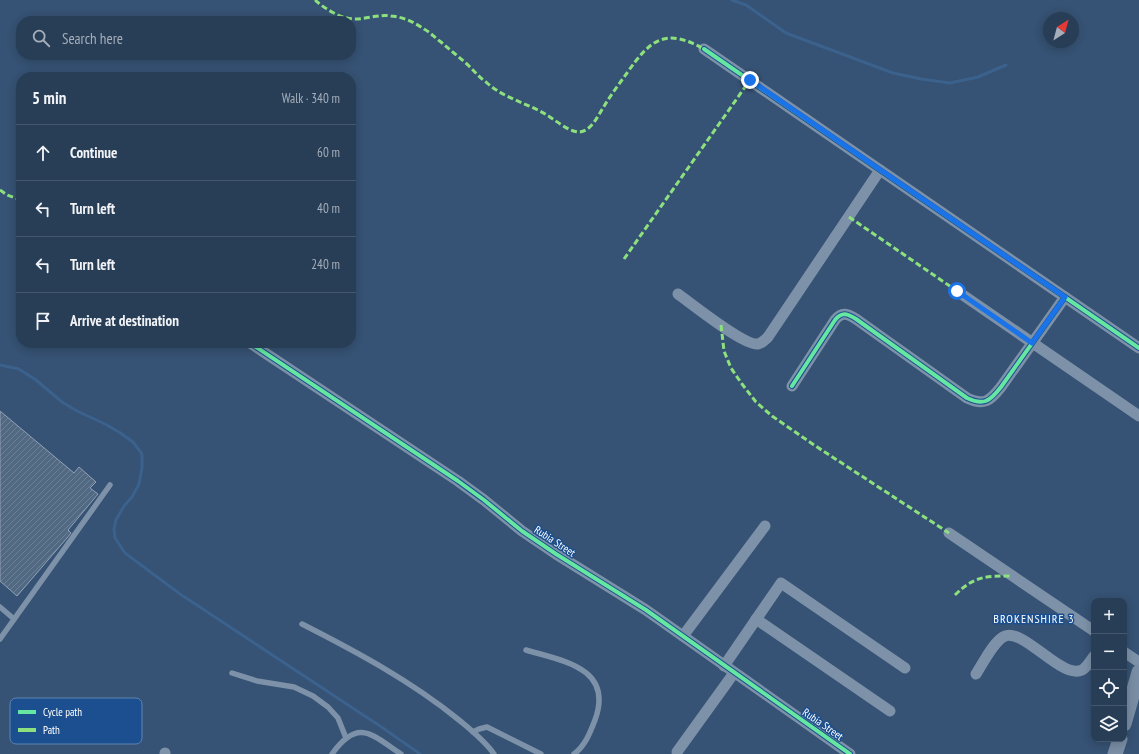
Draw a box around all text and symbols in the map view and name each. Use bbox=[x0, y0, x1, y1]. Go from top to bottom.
north arrow bbox=[1043, 12, 1079, 48]
search box bbox=[16, 16, 356, 60]
icon: search bbox=[30, 27, 52, 49]
text: Search here bbox=[62, 29, 123, 48]
route end bbox=[741, 71, 759, 89]
text: 5 min bbox=[32, 87, 66, 109]
text: Walk · 340 m bbox=[282, 90, 340, 107]
icon: ahead bbox=[32, 142, 54, 164]
text: Continue bbox=[70, 143, 117, 162]
text: 60 m bbox=[317, 144, 340, 161]
icon: left bbox=[32, 198, 54, 220]
text: Turn left bbox=[70, 199, 115, 218]
text: 40 m bbox=[317, 200, 340, 217]
icon: left bbox=[32, 254, 54, 276]
text: Turn left bbox=[70, 255, 115, 274]
text: 240 m bbox=[311, 256, 340, 273]
route start bbox=[948, 282, 966, 300]
icon: arrive bbox=[32, 310, 54, 332]
text: Arrive at destination bbox=[70, 311, 179, 330]
street label: Rubia Street bbox=[532, 522, 578, 560]
map controls bbox=[1091, 598, 1127, 742]
button: + bbox=[1091, 598, 1127, 634]
district label: BROKENSHIRE 3 bbox=[993, 611, 1075, 626]
button: − bbox=[1091, 634, 1127, 670]
button: locate bbox=[1091, 670, 1127, 706]
legend bbox=[10, 698, 142, 744]
text: Cycle path bbox=[43, 705, 82, 719]
street label: Rubia Street bbox=[800, 705, 846, 743]
button: layers bbox=[1091, 706, 1127, 742]
text: Path bbox=[43, 723, 60, 737]

